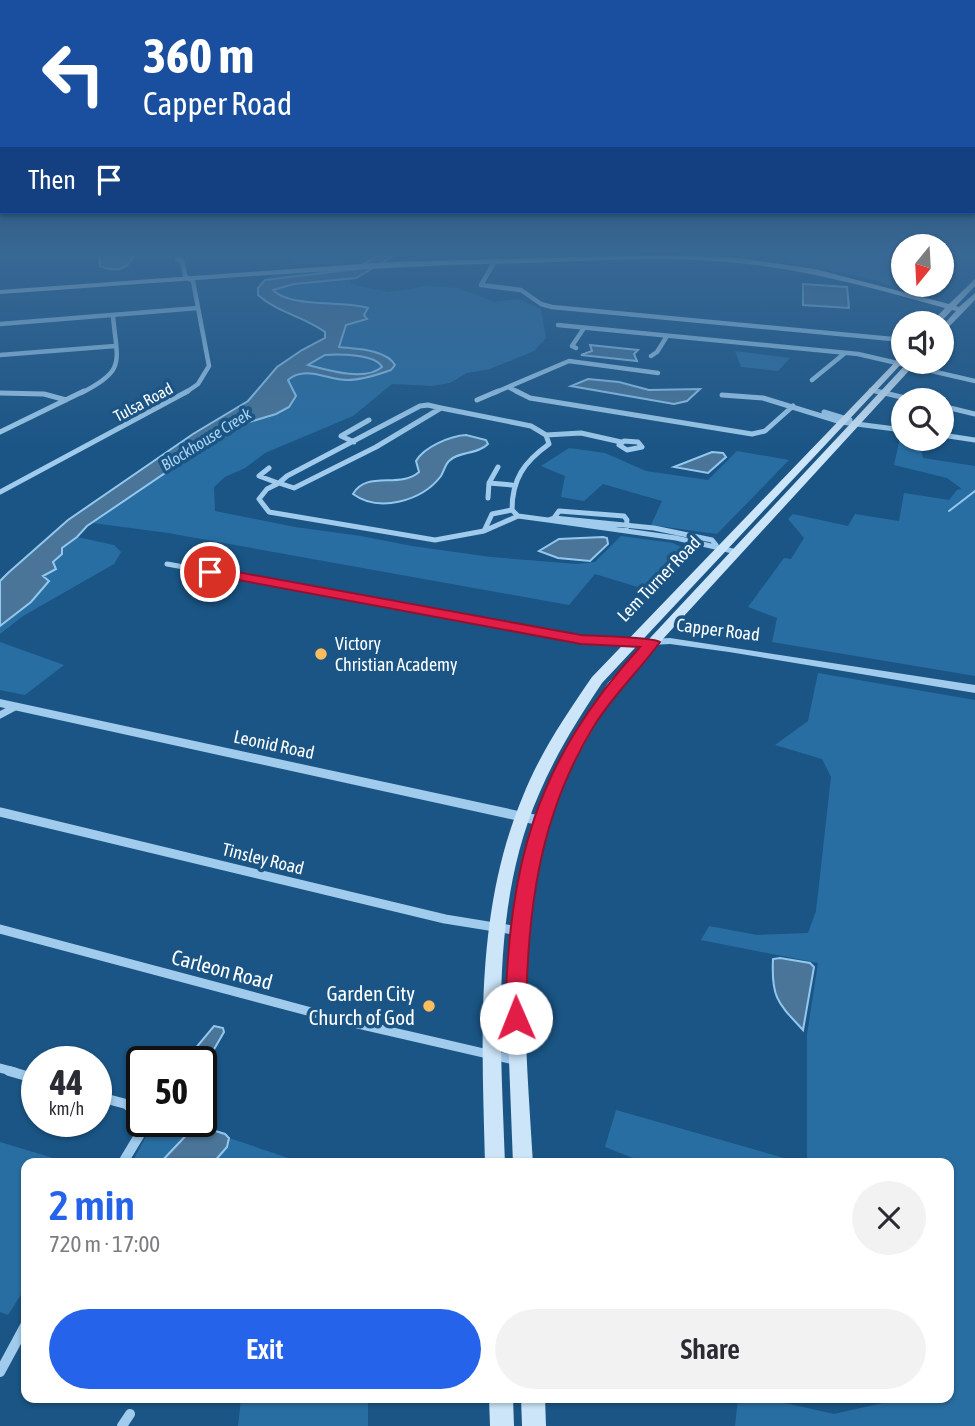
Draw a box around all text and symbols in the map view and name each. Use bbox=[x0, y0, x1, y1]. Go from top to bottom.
text: 360 m bbox=[143, 27, 254, 83]
icon: left bbox=[28, 28, 119, 119]
text: Capper Road bbox=[143, 85, 292, 122]
icon: arrive bbox=[90, 161, 128, 199]
text: Then bbox=[28, 165, 76, 195]
north arrow bbox=[891, 234, 954, 298]
map controls bbox=[891, 234, 954, 451]
button: sound bbox=[891, 311, 954, 374]
street label: Tulsa Road bbox=[111, 379, 175, 425]
button: search bbox=[891, 388, 954, 451]
water label: Blockhouse Creek bbox=[158, 404, 255, 474]
street label: Lem Turner Road bbox=[613, 532, 705, 626]
pin bbox=[180, 542, 240, 602]
icon: arrive bbox=[191, 553, 229, 591]
street label: Capper Road bbox=[675, 614, 761, 645]
place label: Victory Christian Academy bbox=[335, 633, 457, 675]
marker: Victory Christian Academy bbox=[313, 646, 329, 662]
street label: Leonid Road bbox=[232, 726, 316, 763]
street label: Tinsley Road bbox=[220, 838, 306, 879]
street label: Carleon Road bbox=[169, 944, 275, 994]
place label: Garden City Church of God bbox=[309, 981, 415, 1029]
position arrow bbox=[479, 981, 553, 1055]
marker: Garden City Church of God bbox=[421, 998, 437, 1014]
speed limit sign: 50 bbox=[126, 1046, 217, 1137]
text: 44 bbox=[50, 1062, 83, 1102]
text: km/h bbox=[49, 1098, 84, 1119]
text: 2 min bbox=[49, 1181, 135, 1229]
button: close bbox=[852, 1181, 926, 1255]
text: 720 m · 17:00 bbox=[49, 1231, 160, 1257]
button: Exit bbox=[49, 1309, 481, 1389]
button: Share bbox=[495, 1309, 926, 1389]

